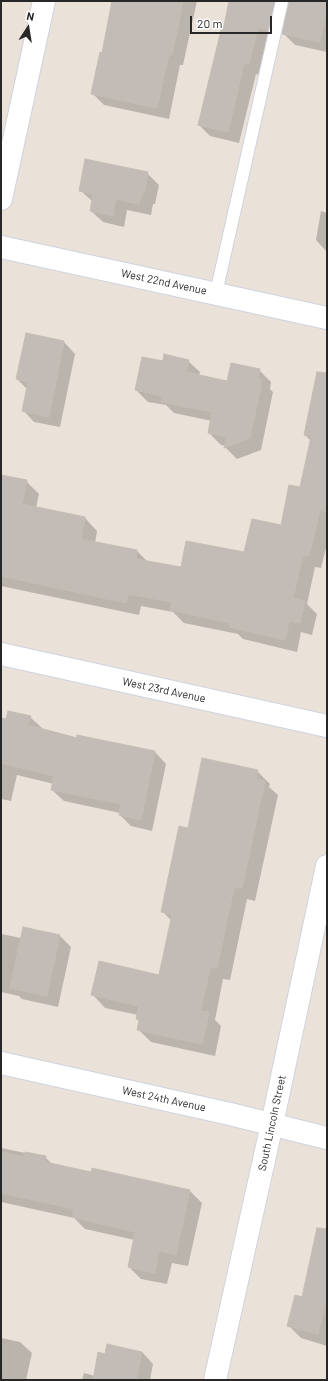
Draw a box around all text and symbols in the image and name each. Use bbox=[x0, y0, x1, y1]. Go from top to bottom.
north arrow bbox=[8, 8, 48, 48]
scale bar bbox=[192, 8, 274, 34]
text: N bbox=[26, 9, 36, 23]
text: 20 m bbox=[197, 16, 223, 30]
street label: West 22nd Avenue bbox=[120, 266, 208, 298]
street label: West 23rd Avenue bbox=[121, 675, 207, 705]
street label: South Lincoln Street bbox=[255, 1074, 289, 1172]
street label: West 24th Avenue bbox=[121, 1084, 207, 1114]

